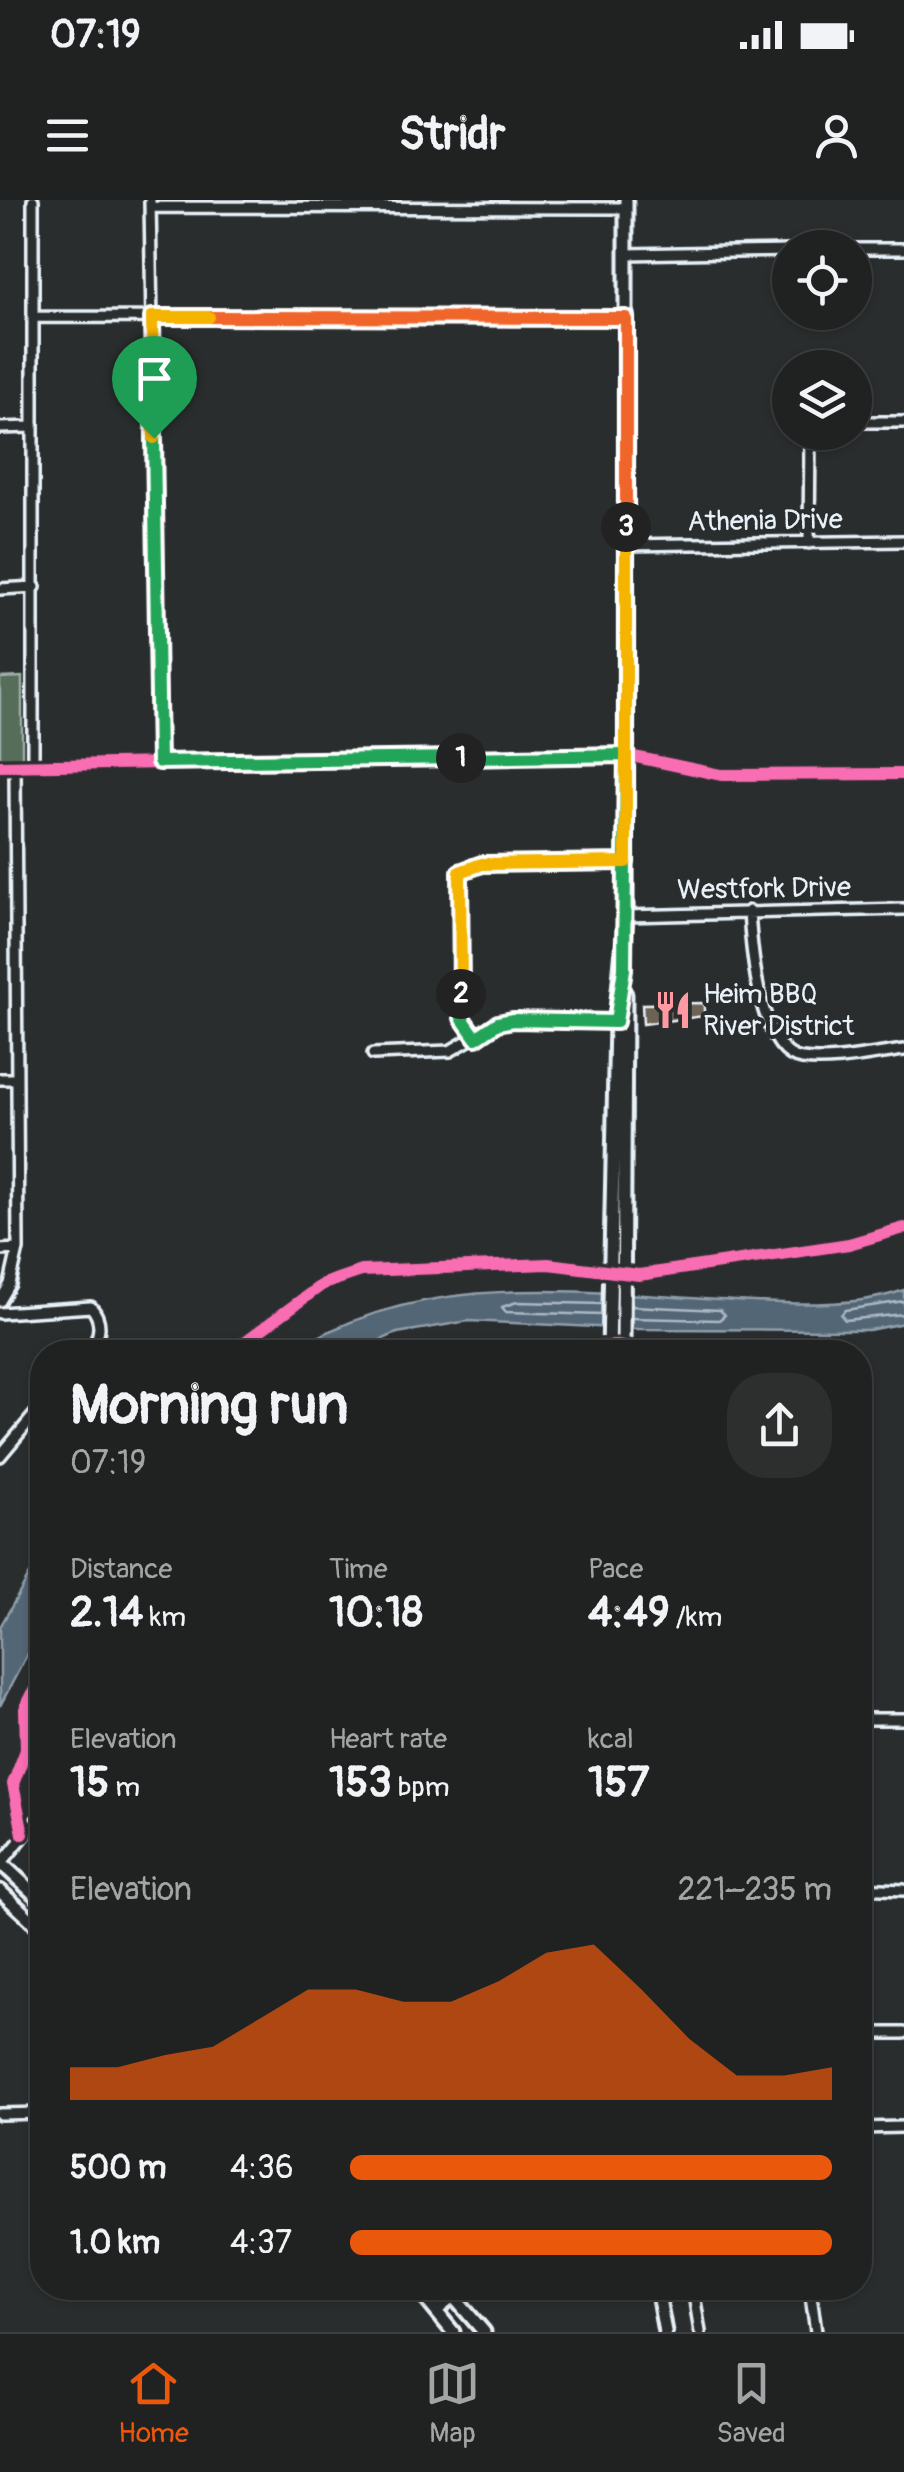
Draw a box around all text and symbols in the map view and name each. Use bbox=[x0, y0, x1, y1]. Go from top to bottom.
text: 07:19 bbox=[50, 11, 141, 59]
text: Stridr bbox=[399, 107, 505, 163]
icon: menu bbox=[40, 108, 95, 163]
icon: person bbox=[809, 108, 864, 163]
map controls bbox=[772, 230, 872, 450]
button: locate bbox=[772, 230, 872, 330]
pin bbox=[112, 336, 197, 439]
button: layers bbox=[772, 350, 872, 450]
icon: arrive bbox=[127, 351, 182, 406]
pin: 3 bbox=[601, 502, 651, 552]
street label: Athenia Drive bbox=[687, 502, 843, 540]
text: 3 bbox=[618, 509, 634, 544]
pin: 1 bbox=[436, 733, 486, 783]
text: 1 bbox=[456, 740, 466, 775]
street label: Westfork Drive bbox=[677, 870, 851, 908]
pin: 2 bbox=[436, 969, 486, 1019]
text: 2 bbox=[453, 976, 469, 1011]
place label: Heim BBQ River District bbox=[703, 977, 855, 1044]
restaurant icon: Heim BBQ River District bbox=[652, 989, 694, 1031]
text: Morning run bbox=[70, 1371, 348, 1440]
button: share bbox=[727, 1373, 832, 1478]
text: 07:19 bbox=[70, 1443, 146, 1483]
text: Distance bbox=[70, 1552, 172, 1587]
text: Time bbox=[329, 1552, 388, 1587]
text: Pace bbox=[588, 1552, 643, 1587]
text: 2.14 bbox=[70, 1587, 143, 1639]
text: 10:18 bbox=[329, 1587, 423, 1639]
text: 4:49 bbox=[588, 1587, 670, 1639]
text: km bbox=[143, 1600, 186, 1635]
text: /km bbox=[670, 1600, 722, 1635]
text: Elevation bbox=[70, 1722, 177, 1757]
text: Heart rate bbox=[329, 1722, 447, 1757]
text: kcal bbox=[588, 1722, 634, 1757]
text: 15 bbox=[70, 1757, 109, 1809]
text: 153 bbox=[329, 1757, 392, 1809]
text: 157 bbox=[588, 1757, 649, 1809]
text: m bbox=[109, 1770, 140, 1805]
text: bpm bbox=[392, 1770, 450, 1805]
text: Elevation bbox=[70, 1870, 192, 1910]
text: 221–235 m bbox=[677, 1870, 832, 1910]
text: 500 m bbox=[70, 2148, 166, 2188]
text: 4:36 bbox=[230, 2148, 294, 2188]
text: 1.0 km bbox=[70, 2223, 160, 2263]
text: 4:37 bbox=[230, 2223, 292, 2263]
tab: Home bbox=[118, 2356, 189, 2451]
tab: Map bbox=[425, 2356, 480, 2451]
tab: Saved bbox=[716, 2356, 786, 2451]

